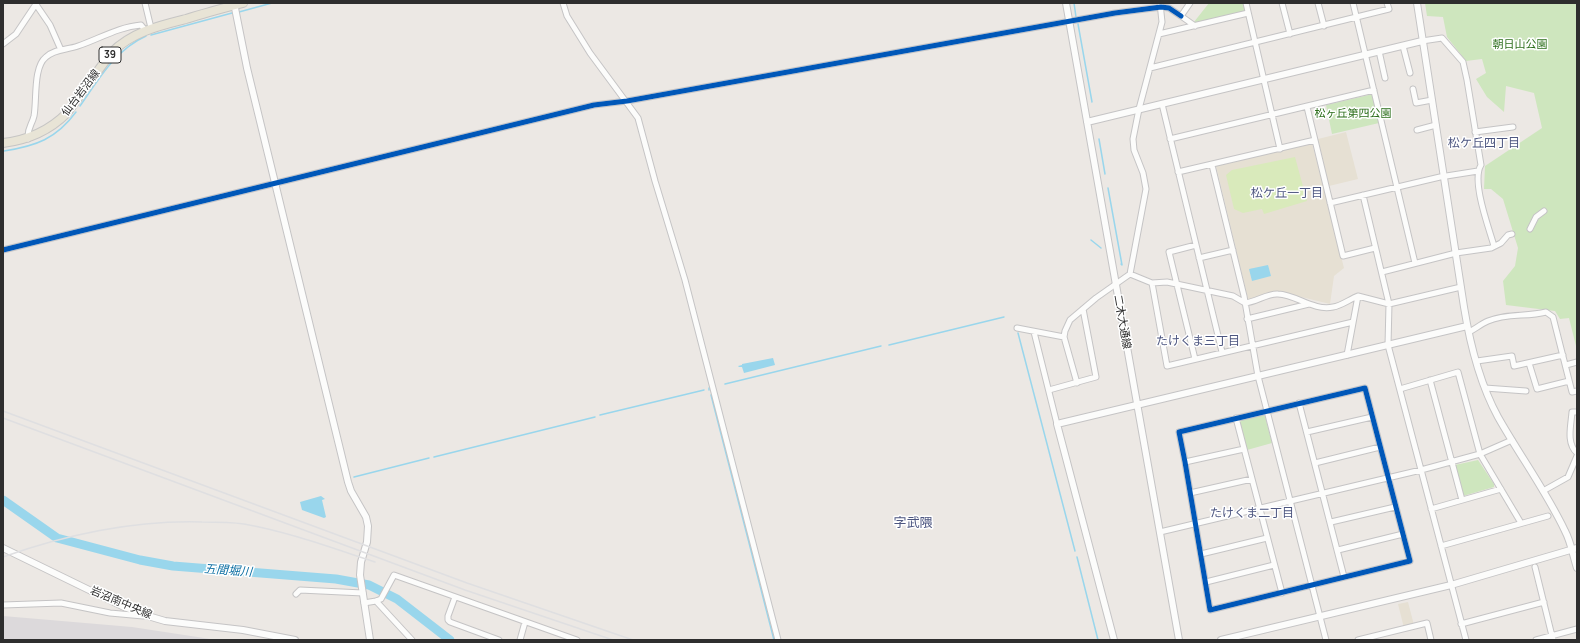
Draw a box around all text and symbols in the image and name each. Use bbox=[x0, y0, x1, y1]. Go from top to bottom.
park label: 朝日山公園 bbox=[1493, 38, 1547, 52]
road number: 39 bbox=[99, 47, 121, 63]
street label: 仙台岩沼線 bbox=[59, 67, 103, 119]
park label: 松ヶ丘第四公園 bbox=[1315, 107, 1391, 121]
district label: 松ケ丘四丁目 bbox=[1448, 137, 1520, 151]
district label: 松ケ丘一丁目 bbox=[1251, 187, 1323, 201]
street label: 二木大通線 bbox=[1111, 294, 1133, 350]
district label: たけくま三丁目 bbox=[1156, 335, 1240, 349]
district label: たけくま二丁目 bbox=[1210, 507, 1294, 521]
district label: 字武隈 bbox=[894, 515, 932, 531]
water label: 五間堀川 bbox=[204, 562, 252, 580]
street label: 岩沼南中央線 bbox=[88, 584, 154, 622]

